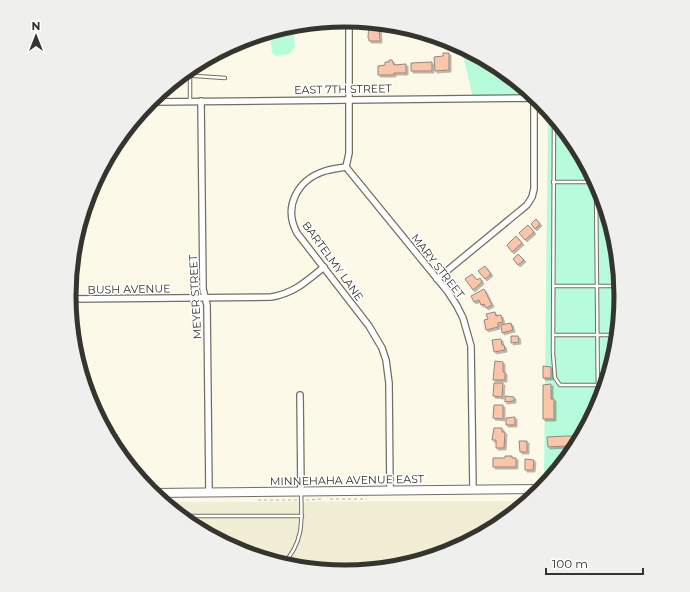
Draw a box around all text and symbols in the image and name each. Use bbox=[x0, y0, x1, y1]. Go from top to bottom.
north arrow bbox=[16, 16, 56, 56]
text: N bbox=[32, 19, 40, 33]
street label: EAST 7TH STREET bbox=[294, 81, 393, 97]
street label: BARTELMY LANE bbox=[299, 218, 367, 304]
street label: MARY STREET bbox=[408, 231, 468, 302]
street label: MEYER STREET bbox=[186, 254, 204, 340]
street label: BUSH AVENUE bbox=[87, 281, 171, 297]
street label: MINNEHAHA AVENUE EAST bbox=[270, 472, 425, 488]
scale bar bbox=[546, 550, 643, 576]
text: 100 m bbox=[552, 556, 588, 571]

